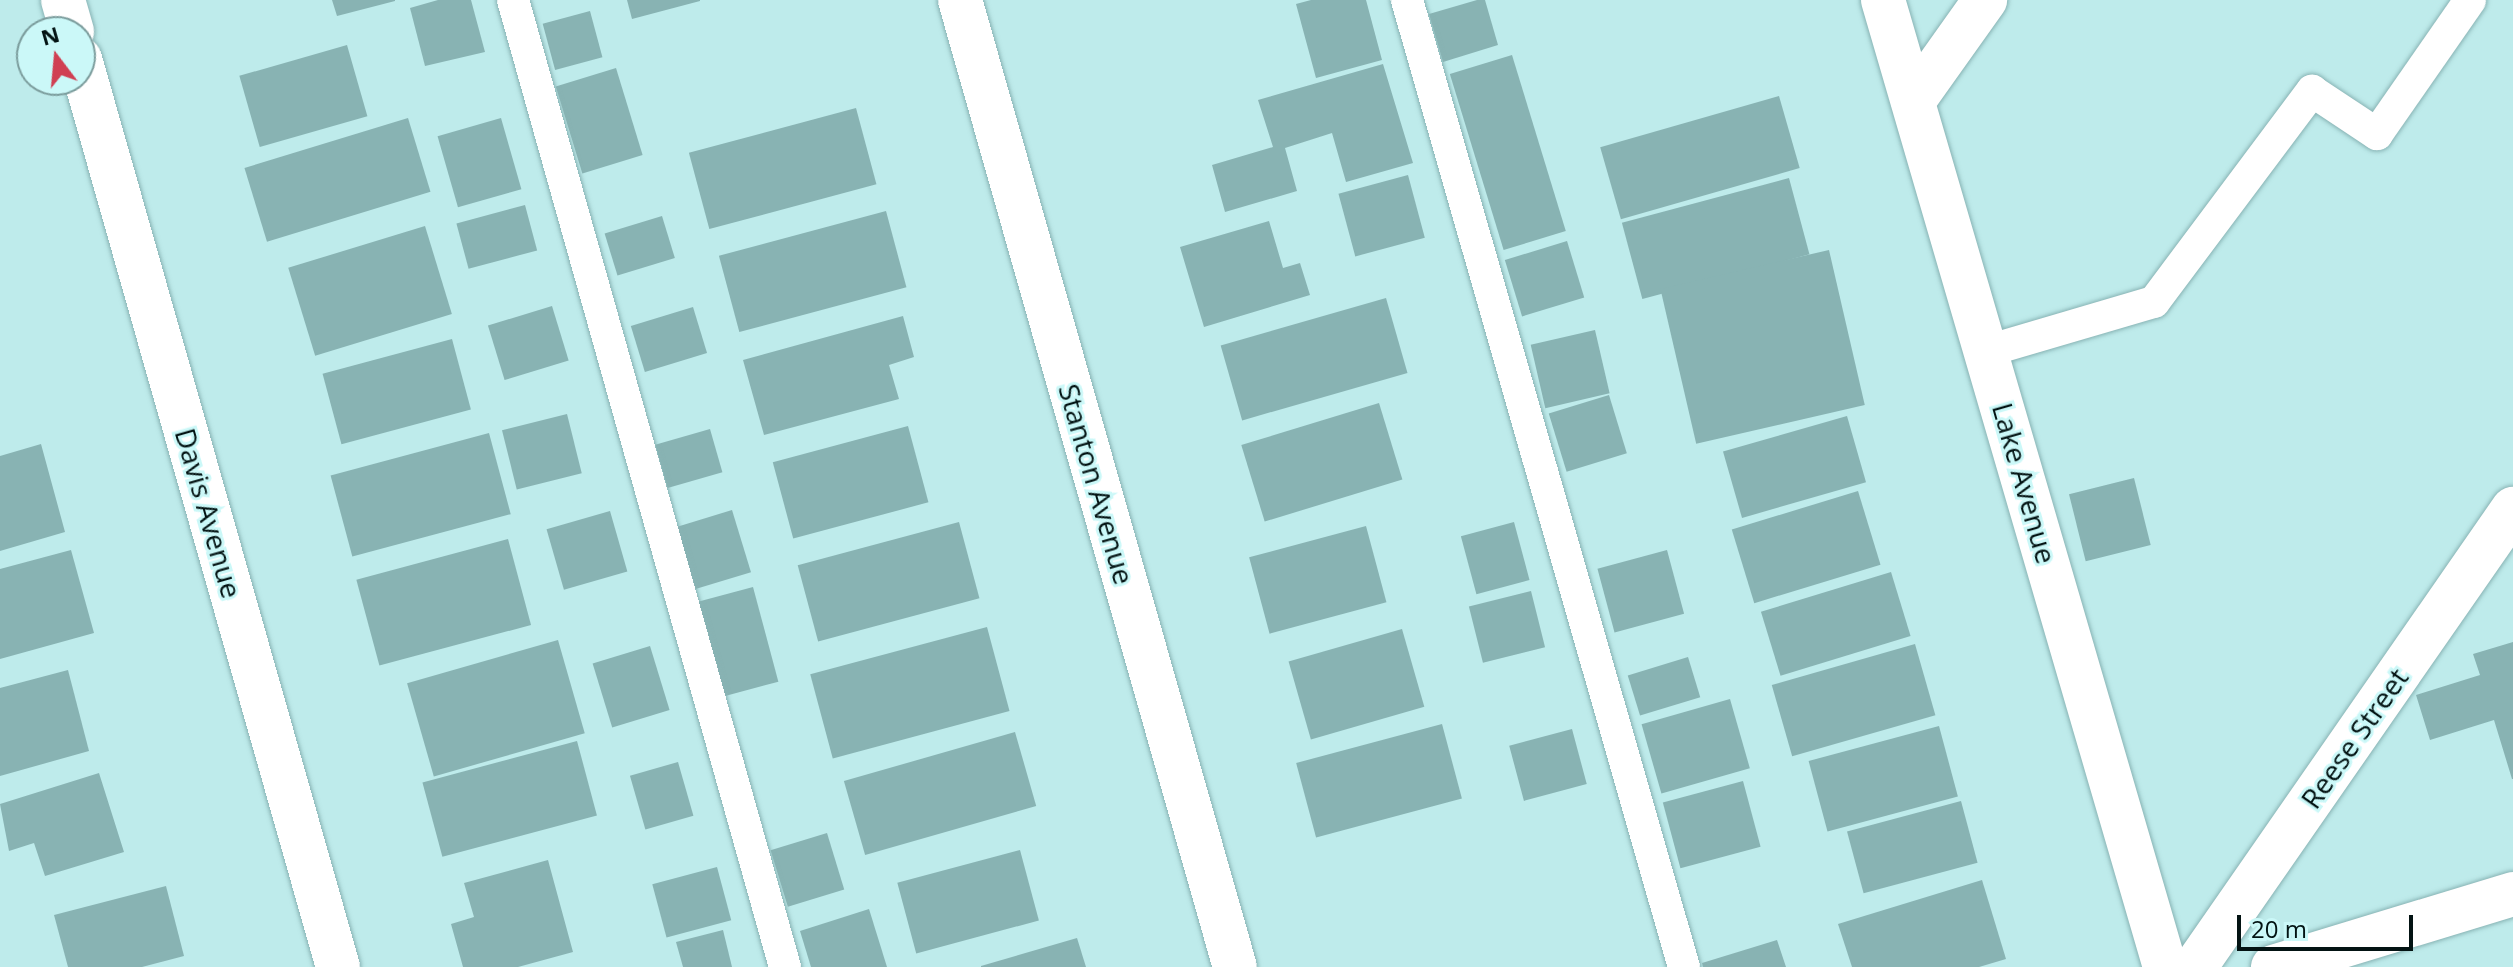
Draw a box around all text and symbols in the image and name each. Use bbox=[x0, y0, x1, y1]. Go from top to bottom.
north arrow bbox=[16, 16, 96, 96]
text: N bbox=[37, 18, 63, 52]
street label: Stanton Avenue bbox=[1052, 380, 1142, 588]
street label: Lake Avenue bbox=[1986, 399, 2064, 567]
street label: Davis Avenue bbox=[169, 424, 249, 602]
street label: Reese Street bbox=[2293, 661, 2415, 815]
scale bar bbox=[2241, 899, 2417, 949]
text: 20 m bbox=[2251, 912, 2307, 945]

